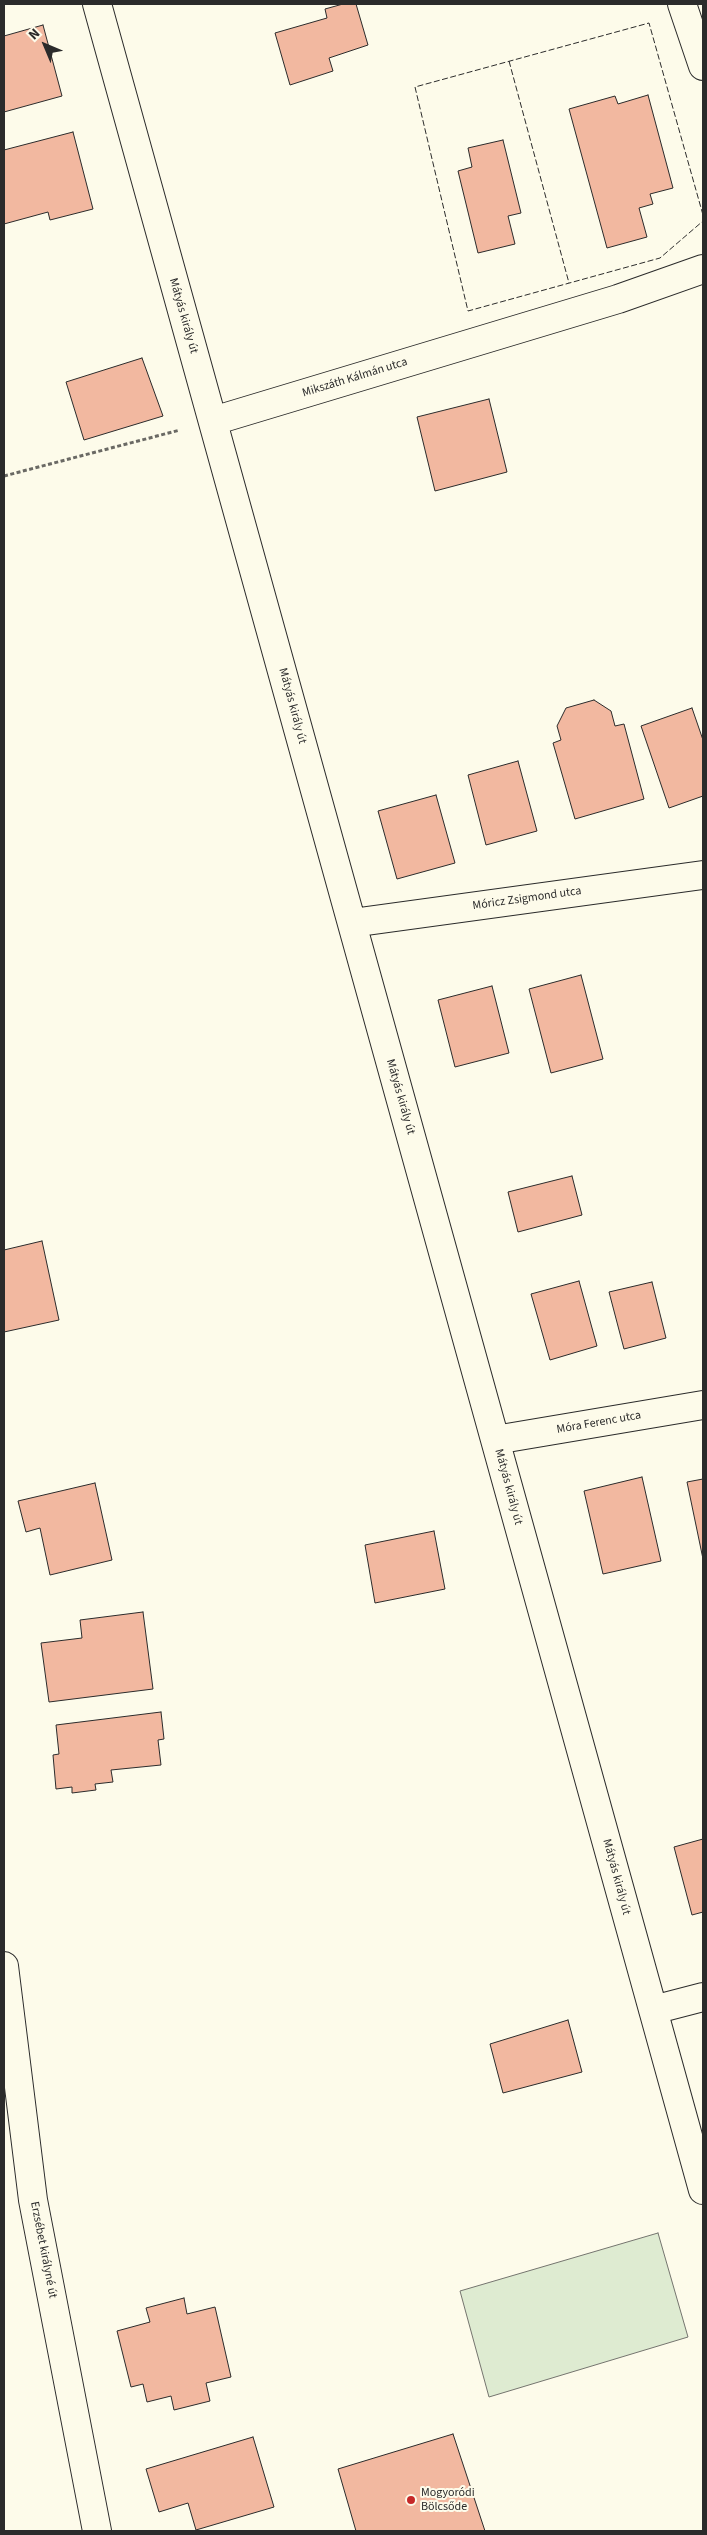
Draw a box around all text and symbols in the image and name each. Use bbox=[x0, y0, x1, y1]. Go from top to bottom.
north arrow bbox=[20, 20, 70, 70]
text: N bbox=[24, 24, 45, 45]
street label: Mátyás király út bbox=[165, 277, 201, 355]
street label: Mikszáth Kálmán utca bbox=[301, 355, 409, 401]
street label: Mátyás király út bbox=[275, 666, 309, 746]
street label: Móricz Zsigmond utca bbox=[472, 884, 582, 914]
street label: Mátyás király út bbox=[382, 1058, 418, 1136]
street label: Móra Ferenc utca bbox=[556, 1408, 642, 1438]
street label: Mátyás király út bbox=[491, 1447, 525, 1527]
street label: Mátyás király út bbox=[599, 1837, 633, 1917]
street label: Erzsébet királyné út bbox=[27, 2200, 59, 2300]
place label: Mogyoródi Bölcsőde bbox=[421, 2486, 475, 2514]
marker: Mogyoródi Bölcsőde bbox=[405, 2494, 417, 2506]

